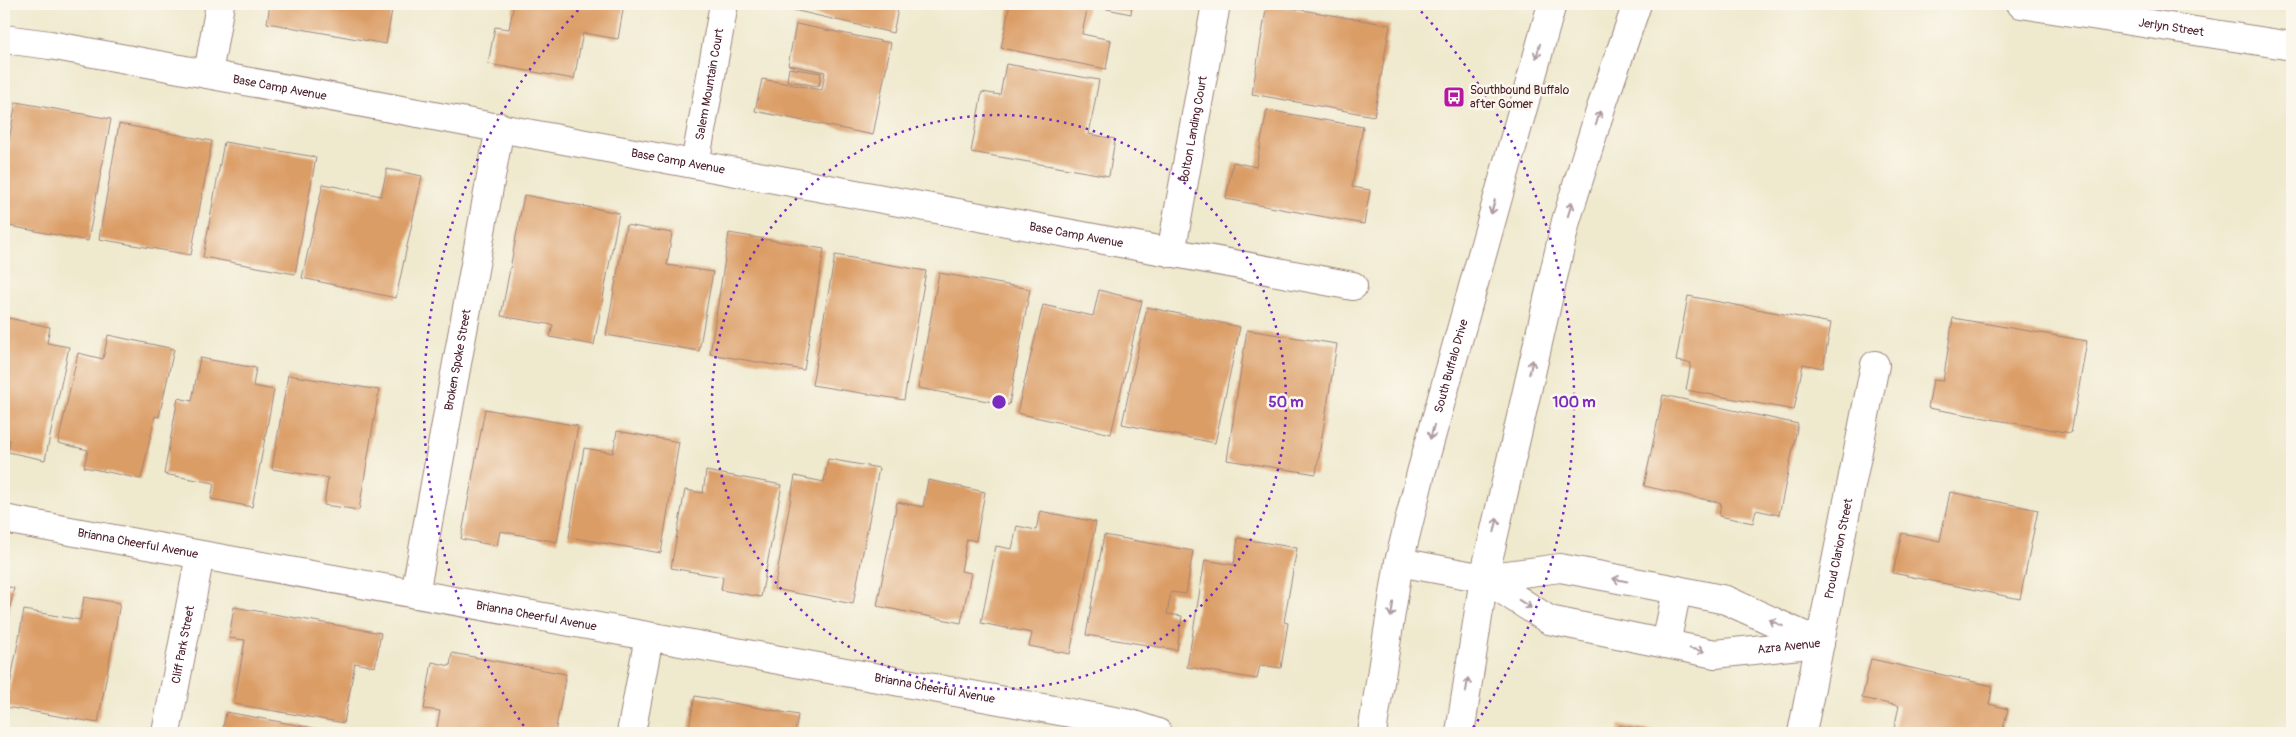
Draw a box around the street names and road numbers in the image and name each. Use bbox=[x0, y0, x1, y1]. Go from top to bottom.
street label: Jerlyn Street bbox=[2137, 15, 2205, 40]
street label: Salem Mountain Court bbox=[692, 27, 727, 141]
street label: Base Camp Avenue bbox=[231, 72, 328, 104]
street label: Bolton Landing Court bbox=[1177, 75, 1211, 184]
street label: Base Camp Avenue bbox=[630, 146, 726, 178]
street label: Base Camp Avenue bbox=[1028, 219, 1124, 251]
street label: Broken Spoke Street bbox=[442, 308, 475, 412]
street label: South Buffalo Drive bbox=[1431, 317, 1472, 415]
street label: Proud Clarion Street bbox=[1822, 497, 1856, 600]
street label: Brianna Cheerful Avenue bbox=[76, 526, 199, 562]
street label: Brianna Cheerful Avenue bbox=[475, 598, 598, 635]
street label: Cliff Park Street bbox=[169, 604, 198, 685]
street label: Azra Avenue bbox=[1757, 636, 1821, 658]
street label: Brianna Cheerful Avenue bbox=[873, 670, 996, 707]

